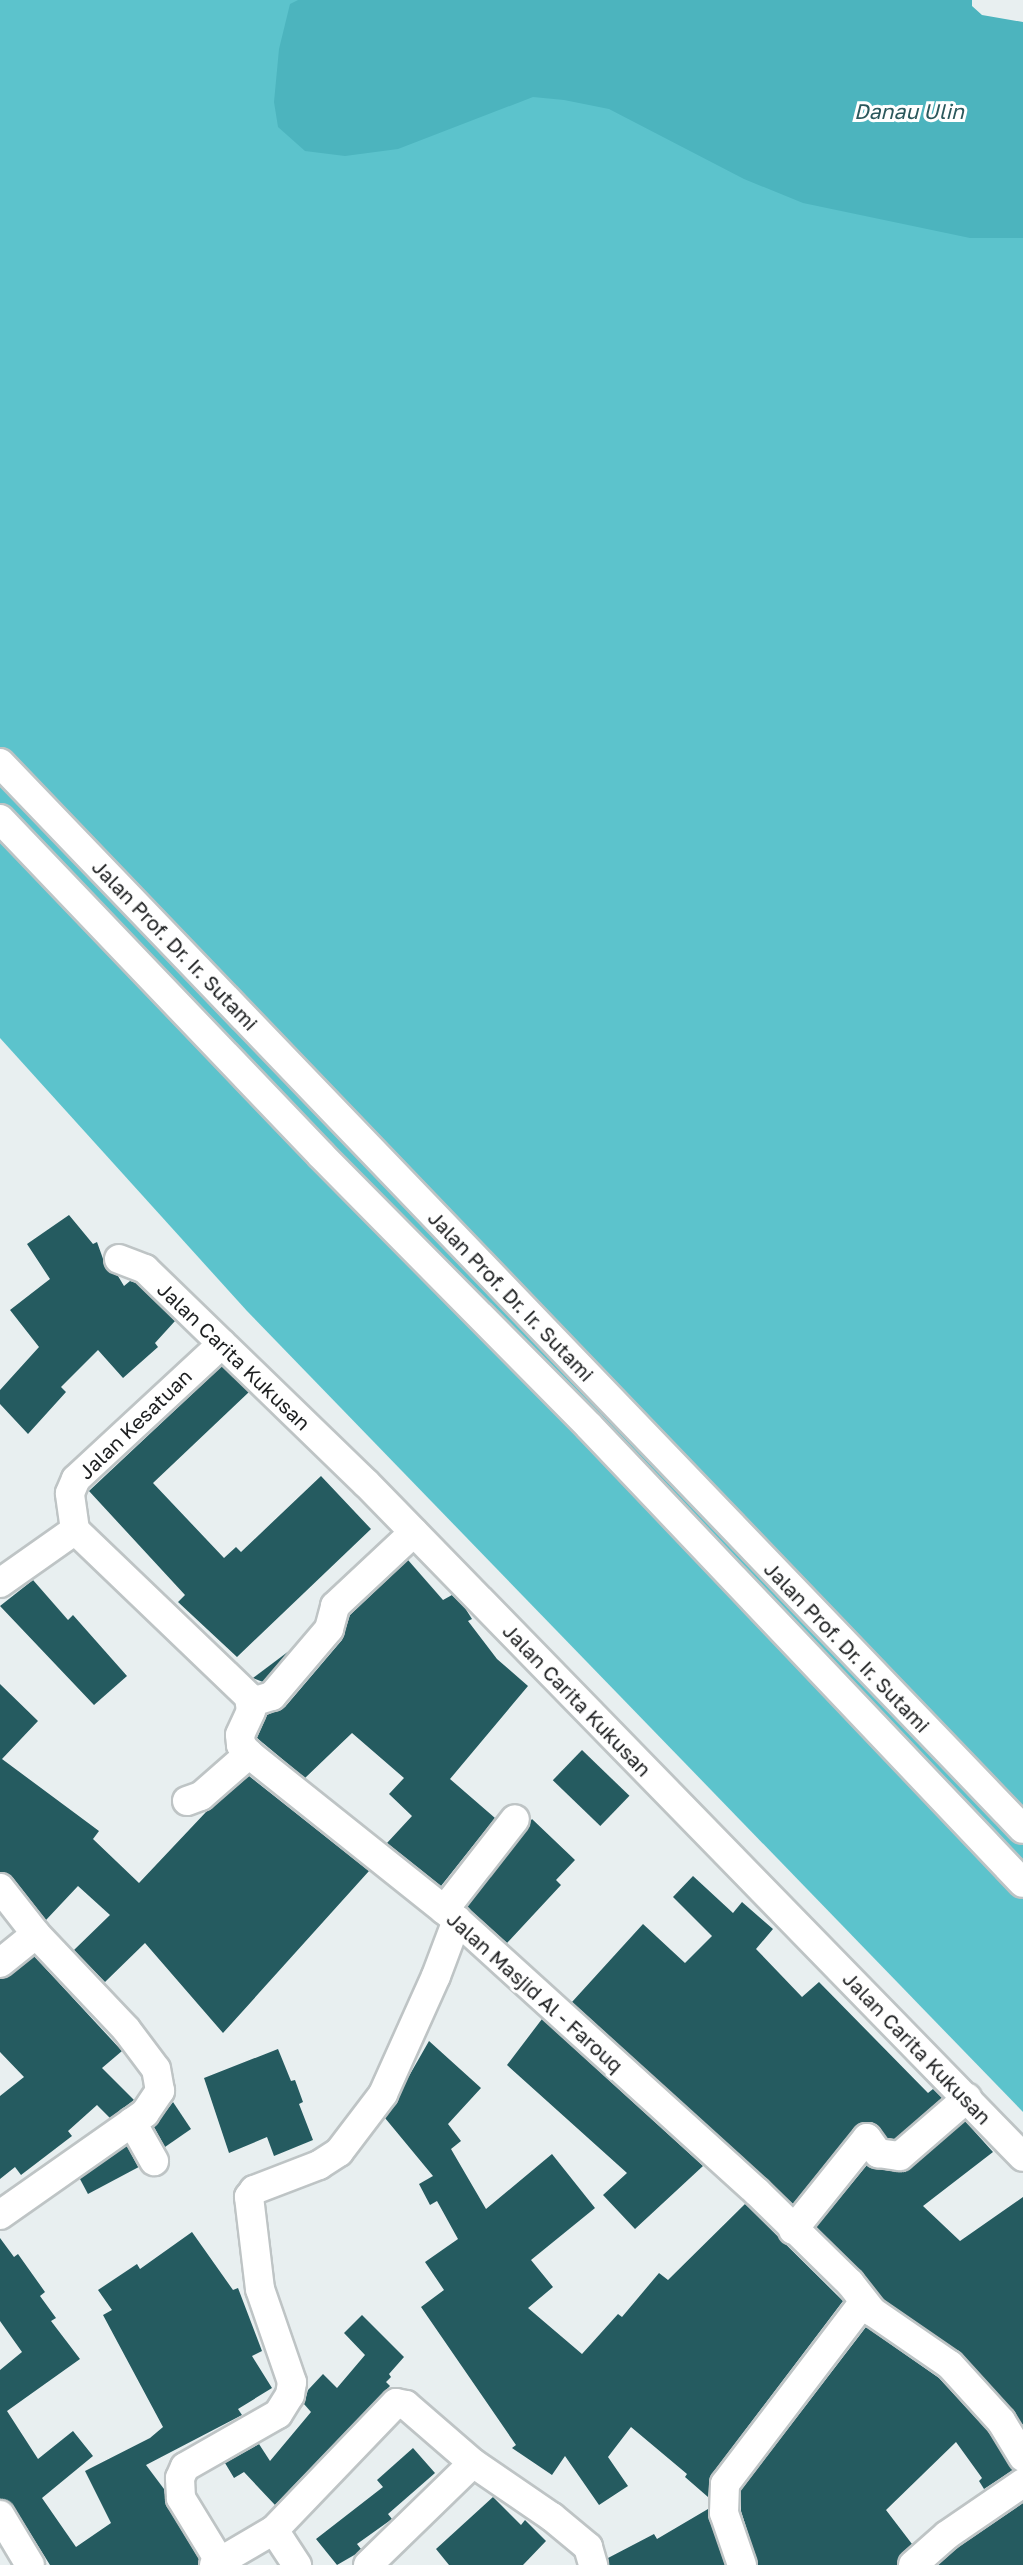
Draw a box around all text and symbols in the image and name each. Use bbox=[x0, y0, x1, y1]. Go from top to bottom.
water label: Danau Ulin bbox=[854, 98, 964, 124]
street label: Jalan Prof. Dr. Ir. Sutami bbox=[87, 855, 263, 1035]
street label: Jalan Prof. Dr. Ir. Sutami bbox=[423, 1206, 599, 1386]
street label: Jalan Carita Kukusan bbox=[153, 1277, 315, 1435]
street label: Jalan Kesatuan bbox=[74, 1364, 196, 1484]
street label: Jalan Prof. Dr. Ir. Sutami bbox=[759, 1557, 935, 1737]
street label: Jalan Carita Kukusan bbox=[498, 1619, 656, 1781]
street label: Jalan Masjid Al - Farouq bbox=[442, 1907, 628, 2077]
street label: Jalan Carita Kukusan bbox=[838, 1967, 996, 2129]

